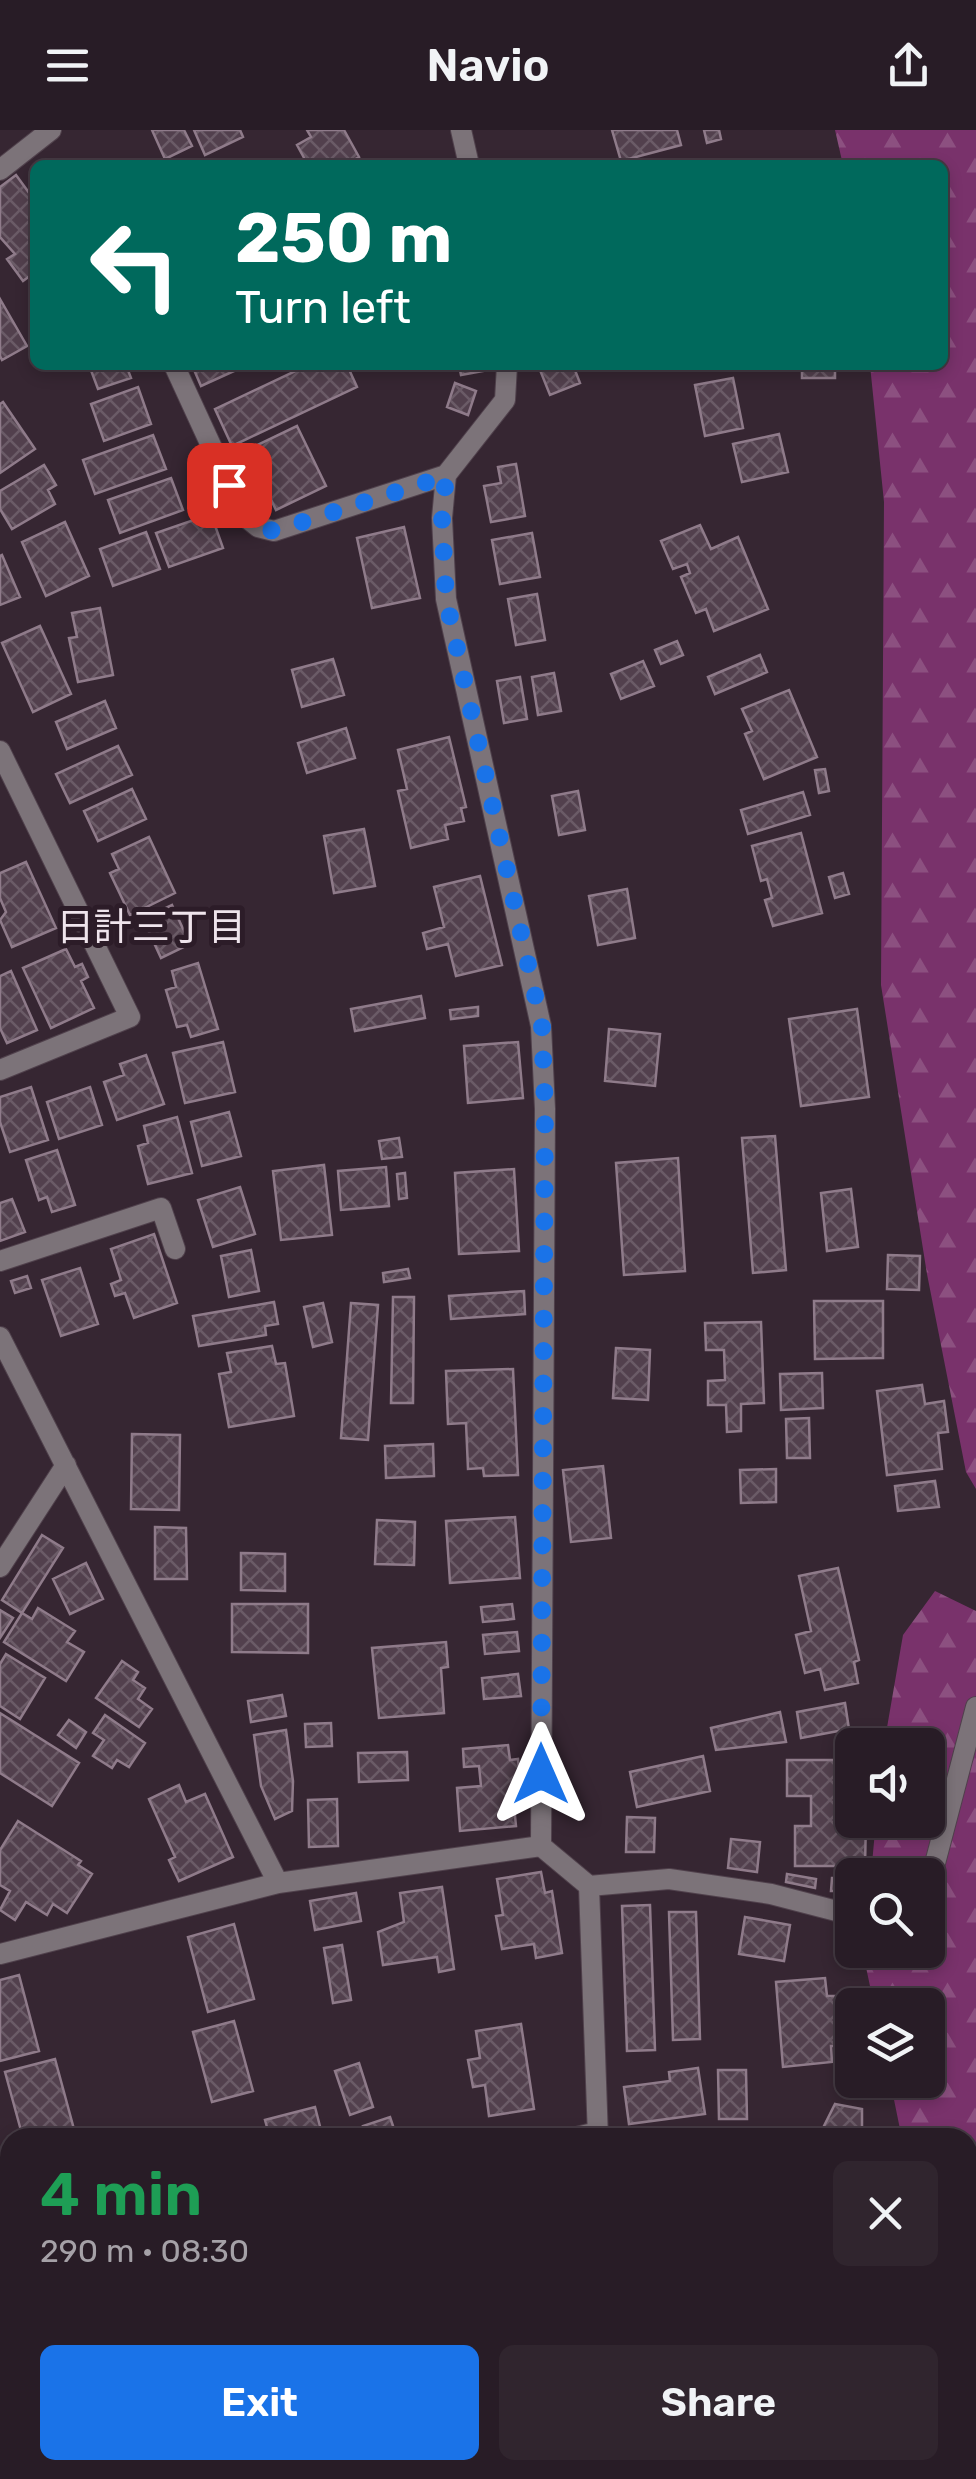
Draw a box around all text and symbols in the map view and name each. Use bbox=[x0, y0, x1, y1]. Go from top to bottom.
icon: menu bbox=[40, 38, 95, 93]
icon: share bbox=[881, 38, 936, 93]
text: Navio bbox=[426, 39, 550, 92]
text: 250 m bbox=[235, 197, 452, 280]
icon: left bbox=[70, 200, 200, 330]
text: Turn left bbox=[235, 281, 411, 334]
pin bbox=[187, 443, 272, 528]
icon: arrive bbox=[202, 458, 257, 513]
district label: 日計三丁目 bbox=[56, 904, 246, 950]
position arrow bbox=[489, 1722, 593, 1826]
map controls bbox=[835, 1728, 945, 2098]
button: sound bbox=[835, 1728, 945, 1838]
button: search bbox=[835, 1858, 945, 1968]
button: layers bbox=[835, 1988, 945, 2098]
text: 4 min bbox=[40, 2159, 202, 2230]
button: close bbox=[833, 2161, 938, 2266]
text: 290 m · 08:30 bbox=[40, 2232, 249, 2270]
button: Exit bbox=[40, 2345, 479, 2460]
button: Share bbox=[499, 2345, 938, 2460]

